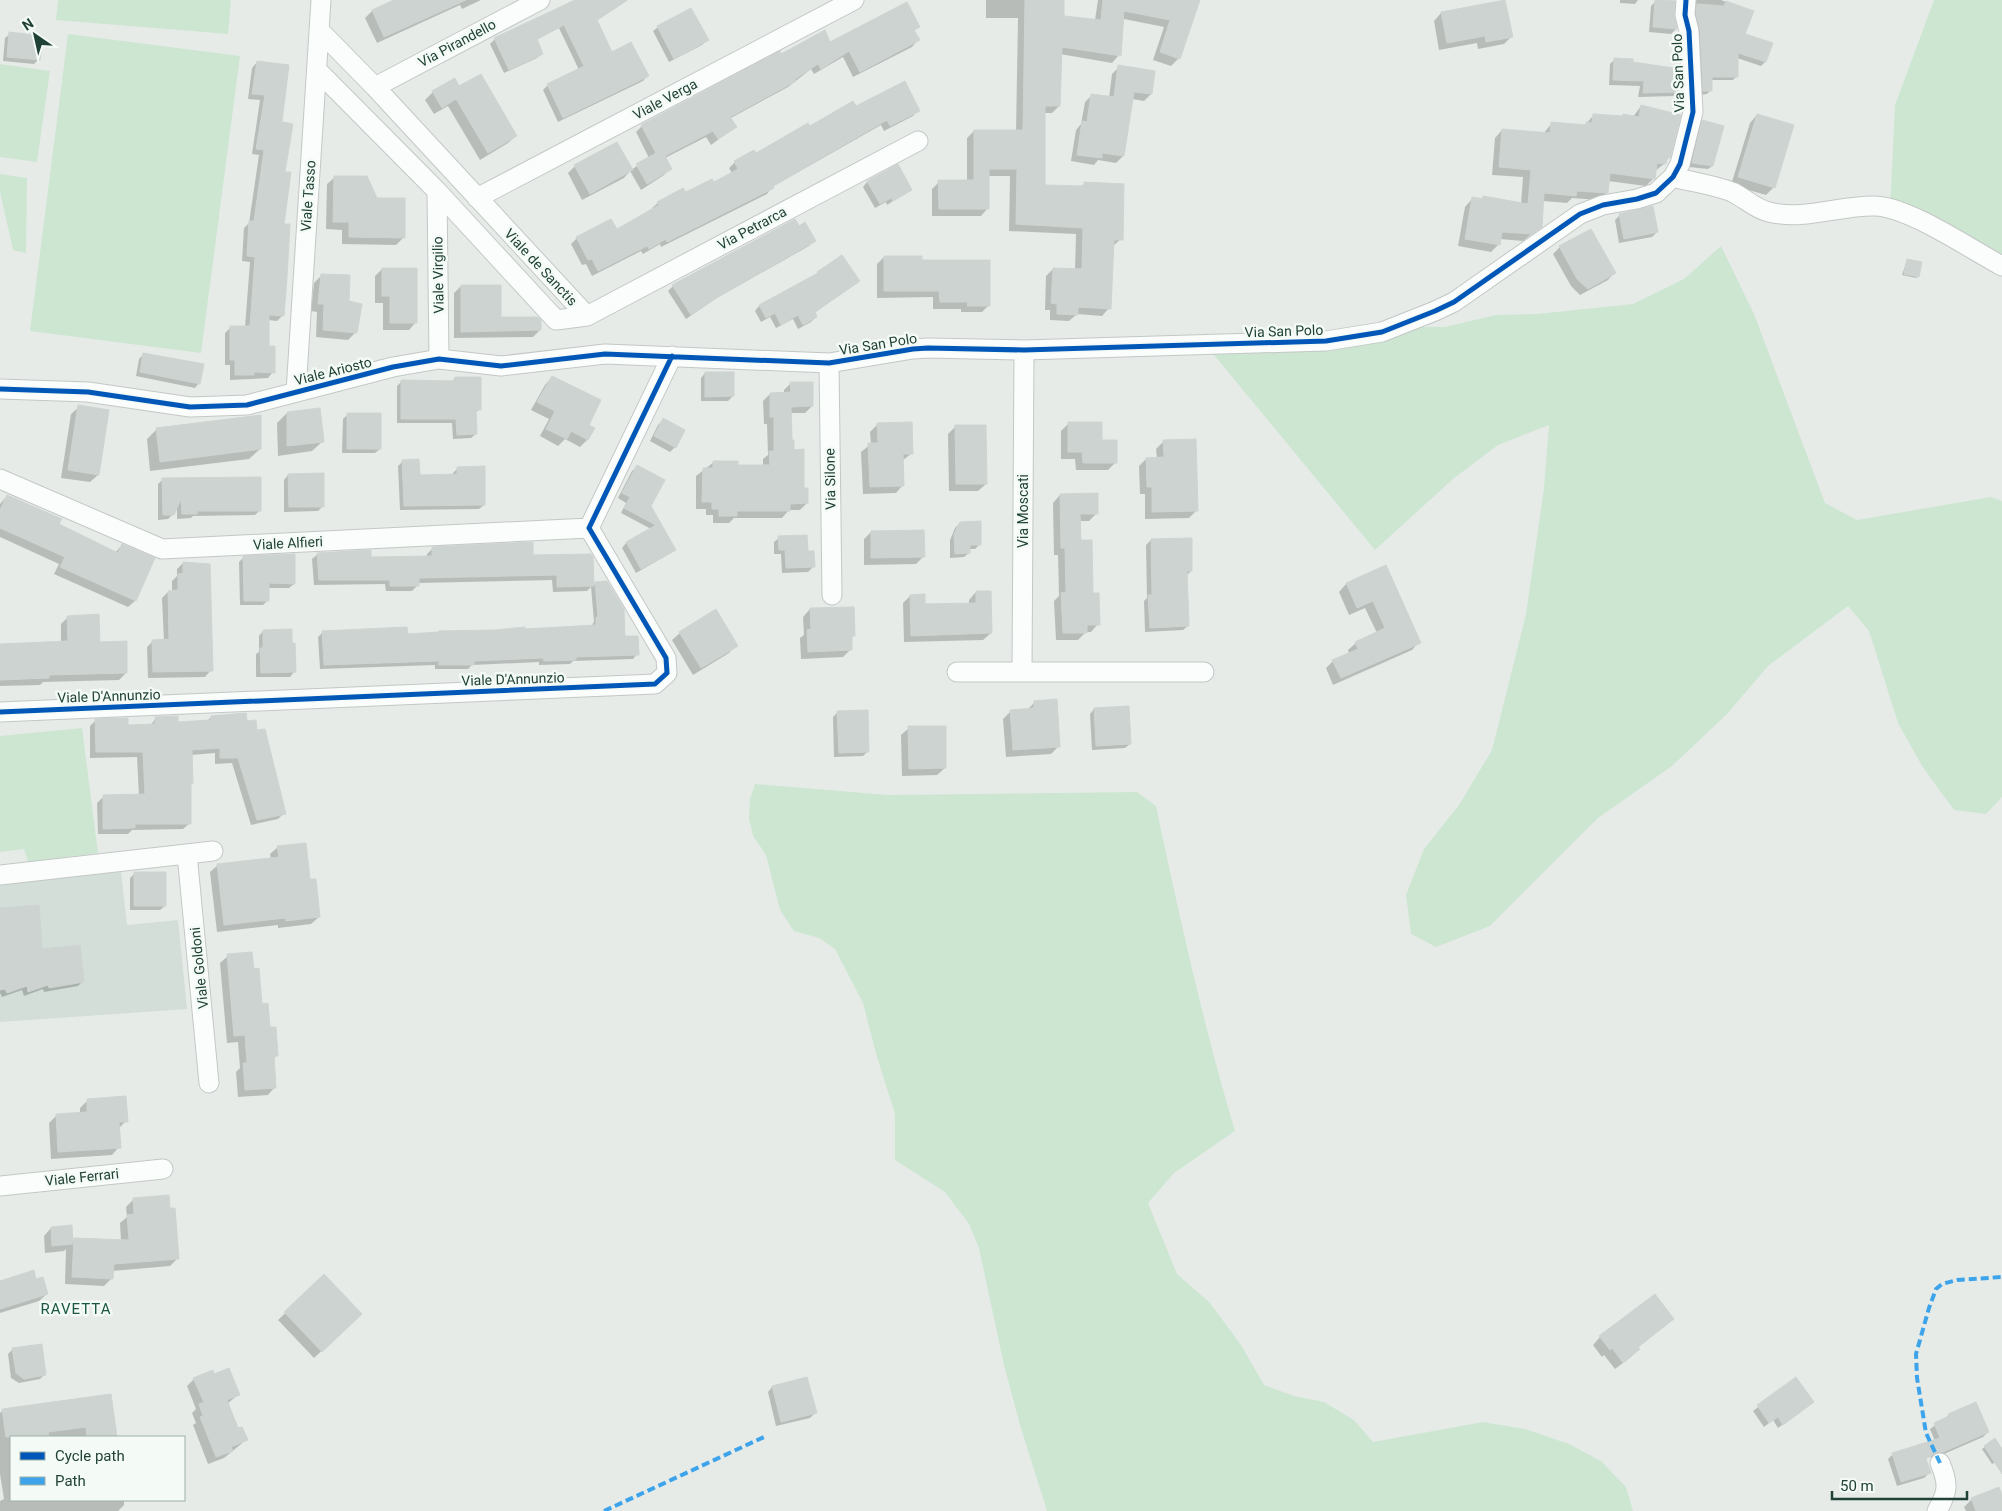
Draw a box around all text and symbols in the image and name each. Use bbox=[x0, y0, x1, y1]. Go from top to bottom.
north arrow bbox=[10, 10, 60, 60]
text: N bbox=[19, 15, 36, 34]
street label: Via Pirandello bbox=[415, 16, 499, 70]
street label: Via San Polo bbox=[1669, 33, 1687, 113]
street label: Viale Verga bbox=[630, 75, 700, 123]
street label: Viale Tasso bbox=[298, 160, 318, 232]
street label: Via Petrarca bbox=[715, 203, 789, 253]
street label: Viale de Sanctis bbox=[501, 225, 581, 309]
street label: Viale Virgilio bbox=[429, 236, 447, 314]
street label: Via San Polo bbox=[1244, 322, 1324, 340]
street label: Via San Polo bbox=[838, 330, 918, 358]
street label: Viale Ariosto bbox=[293, 354, 373, 388]
street label: Via Silone bbox=[821, 448, 839, 510]
street label: Via Moscati bbox=[1015, 474, 1031, 548]
street label: Viale Alfieri bbox=[253, 533, 323, 553]
street label: Viale D'Annunzio bbox=[461, 669, 565, 689]
street label: Viale D'Annunzio bbox=[57, 686, 161, 706]
street label: Viale Goldoni bbox=[187, 926, 211, 1010]
street label: Viale Ferrari bbox=[44, 1165, 120, 1189]
district label: RAVETTA bbox=[41, 1300, 111, 1318]
legend bbox=[10, 1436, 185, 1501]
text: Cycle path bbox=[55, 1447, 125, 1465]
scale bar bbox=[1832, 1468, 1967, 1500]
text: Path bbox=[55, 1472, 86, 1490]
text: 50 m bbox=[1840, 1477, 1874, 1495]

